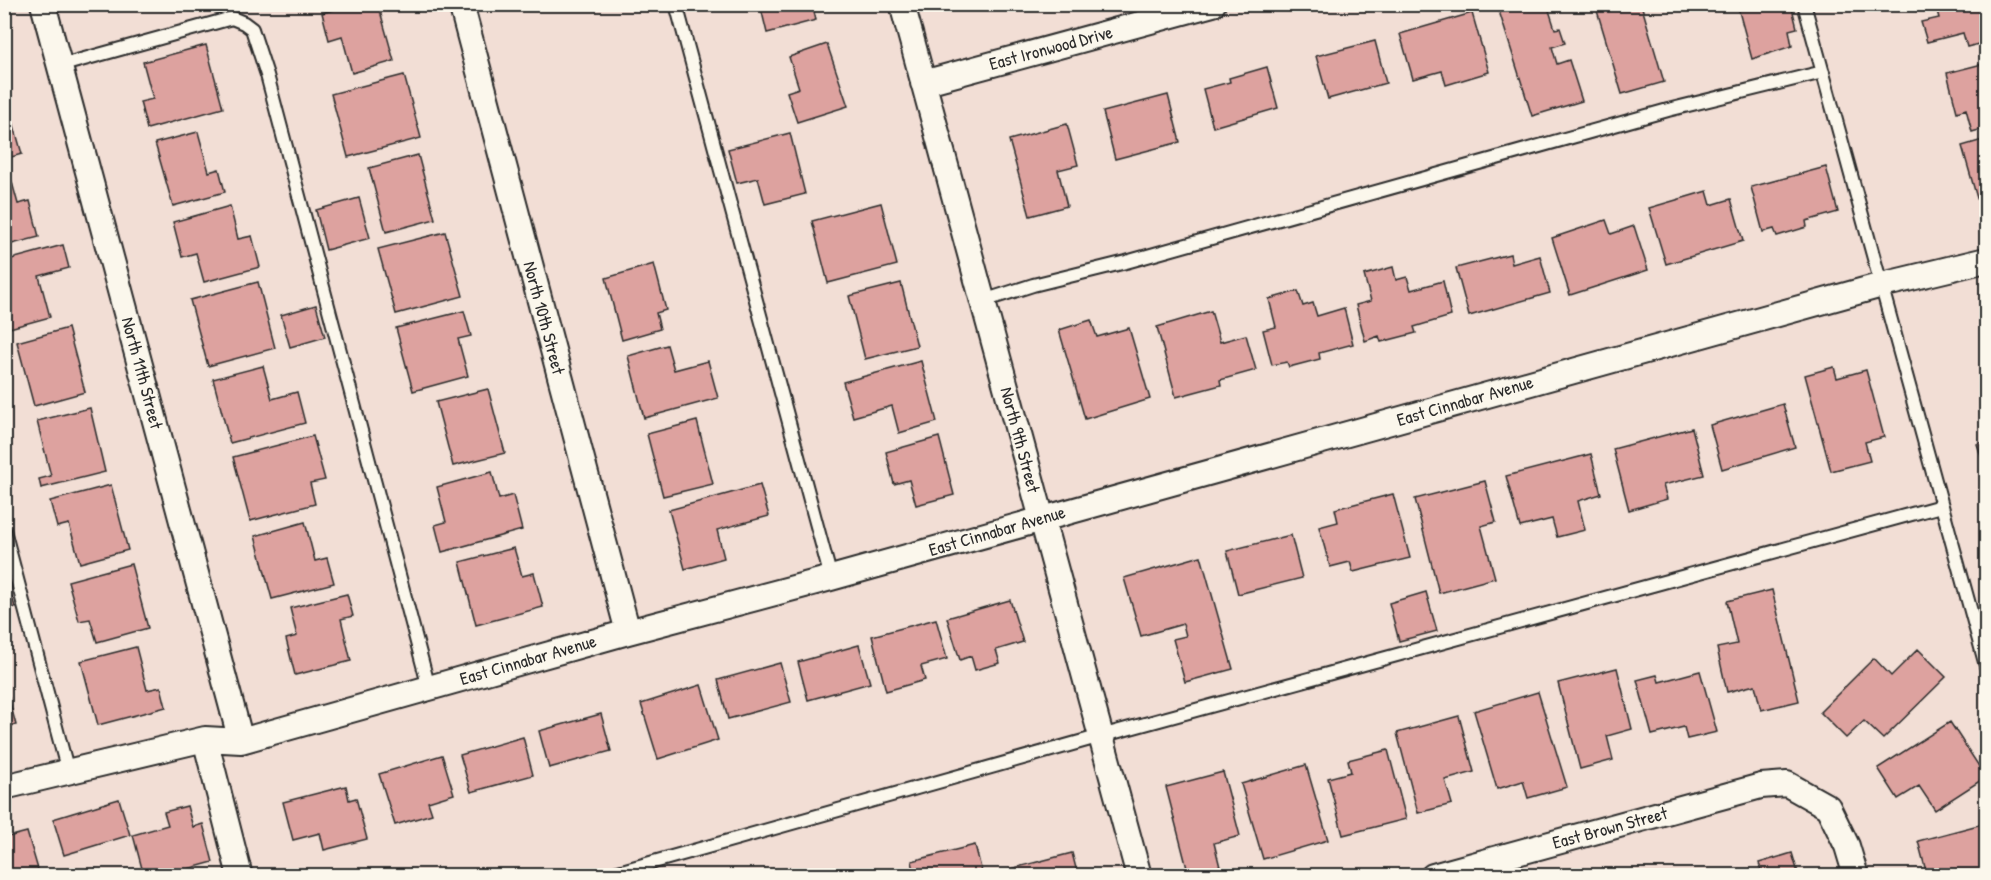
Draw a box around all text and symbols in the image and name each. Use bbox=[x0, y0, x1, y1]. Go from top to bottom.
street label: East Ironwood Drive bbox=[986, 19, 1115, 76]
street label: North 10th Street bbox=[517, 259, 572, 378]
street label: North 11th Street bbox=[116, 314, 170, 432]
street label: East Cinnabar Avenue bbox=[1394, 369, 1536, 432]
street label: North 9th Street bbox=[994, 384, 1047, 496]
street label: East Cinnabar Avenue bbox=[926, 499, 1068, 562]
street label: East Cinnabar Avenue bbox=[457, 628, 599, 691]
street label: East Brown Street bbox=[1550, 800, 1671, 855]

